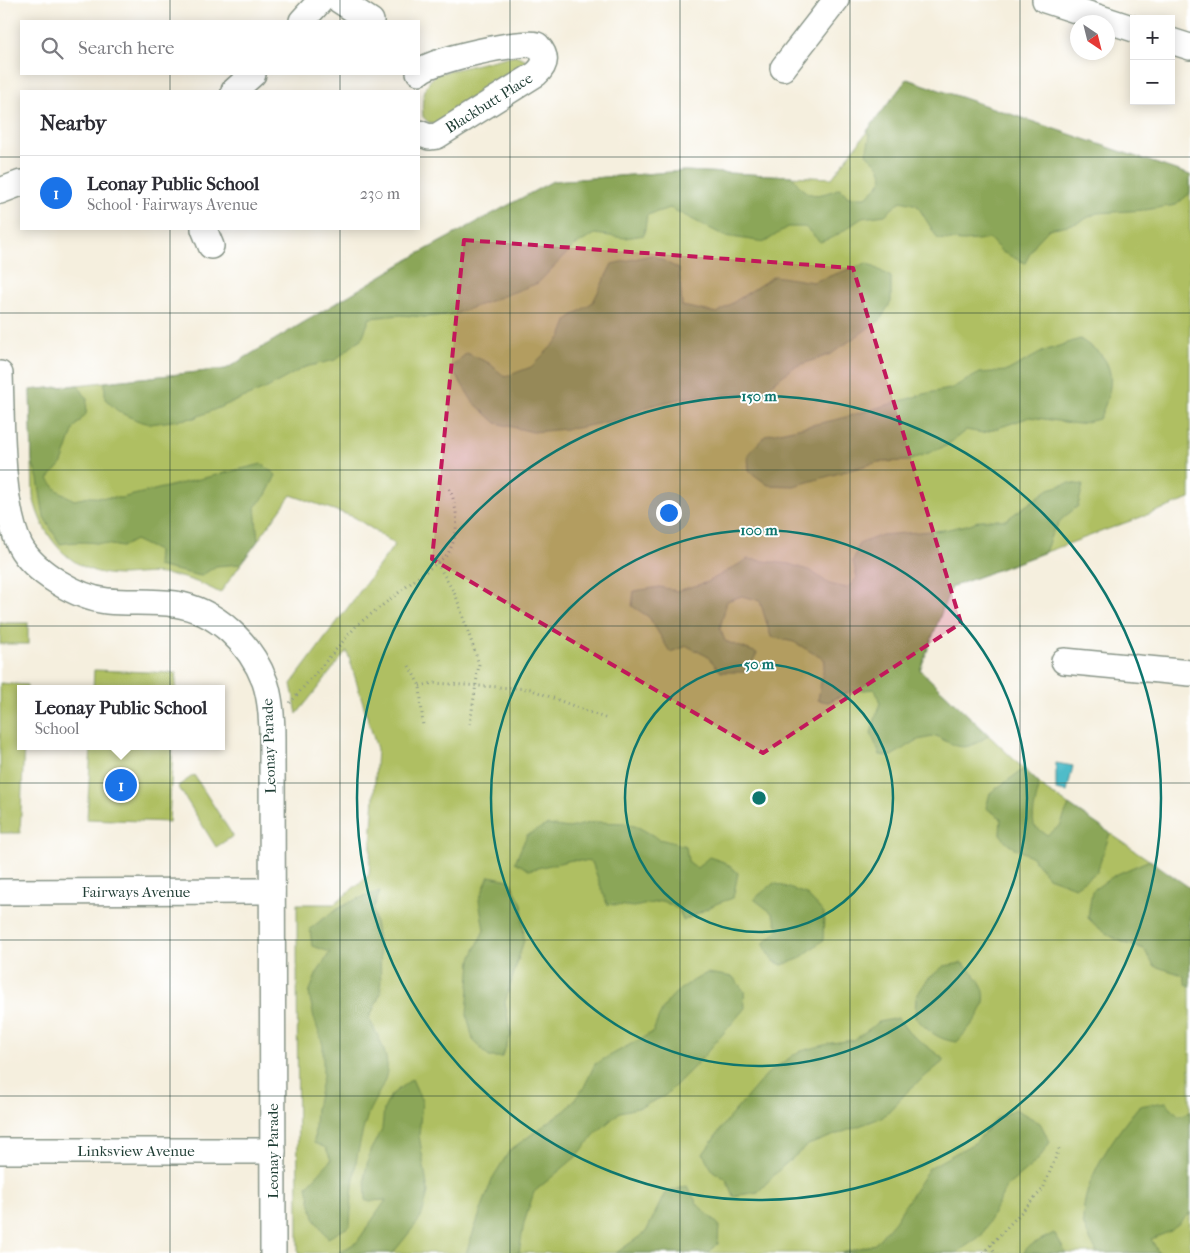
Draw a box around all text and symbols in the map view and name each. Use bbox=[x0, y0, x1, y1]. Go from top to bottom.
north arrow bbox=[1070, 15, 1115, 60]
map controls bbox=[1130, 15, 1175, 105]
button: + bbox=[1130, 15, 1175, 60]
search box bbox=[20, 20, 420, 75]
icon: search bbox=[38, 34, 66, 62]
text: Search here bbox=[78, 37, 174, 59]
button: − bbox=[1130, 60, 1175, 105]
street label: Blackbutt Place bbox=[442, 69, 536, 137]
text: Nearby bbox=[40, 111, 106, 135]
text: Leonay Public School bbox=[87, 173, 259, 195]
text: 1 bbox=[53, 184, 59, 203]
text: 230 m bbox=[360, 184, 400, 203]
text: School · Fairways Avenue bbox=[87, 195, 258, 214]
text: 150 m bbox=[741, 387, 777, 405]
your location bbox=[656, 500, 682, 526]
text: 100 m bbox=[740, 521, 778, 539]
text: 50 m bbox=[744, 655, 775, 673]
popup bbox=[17, 685, 225, 750]
text: Leonay Public School bbox=[35, 697, 207, 719]
street label: Leonay Parade bbox=[258, 697, 280, 794]
text: School bbox=[35, 719, 80, 738]
pin: 1 bbox=[105, 766, 137, 804]
centre of rings bbox=[750, 789, 768, 807]
street label: Fairways Avenue bbox=[82, 883, 191, 901]
street label: Leonay Parade bbox=[264, 1103, 282, 1199]
street label: Linksview Avenue bbox=[77, 1142, 195, 1160]

